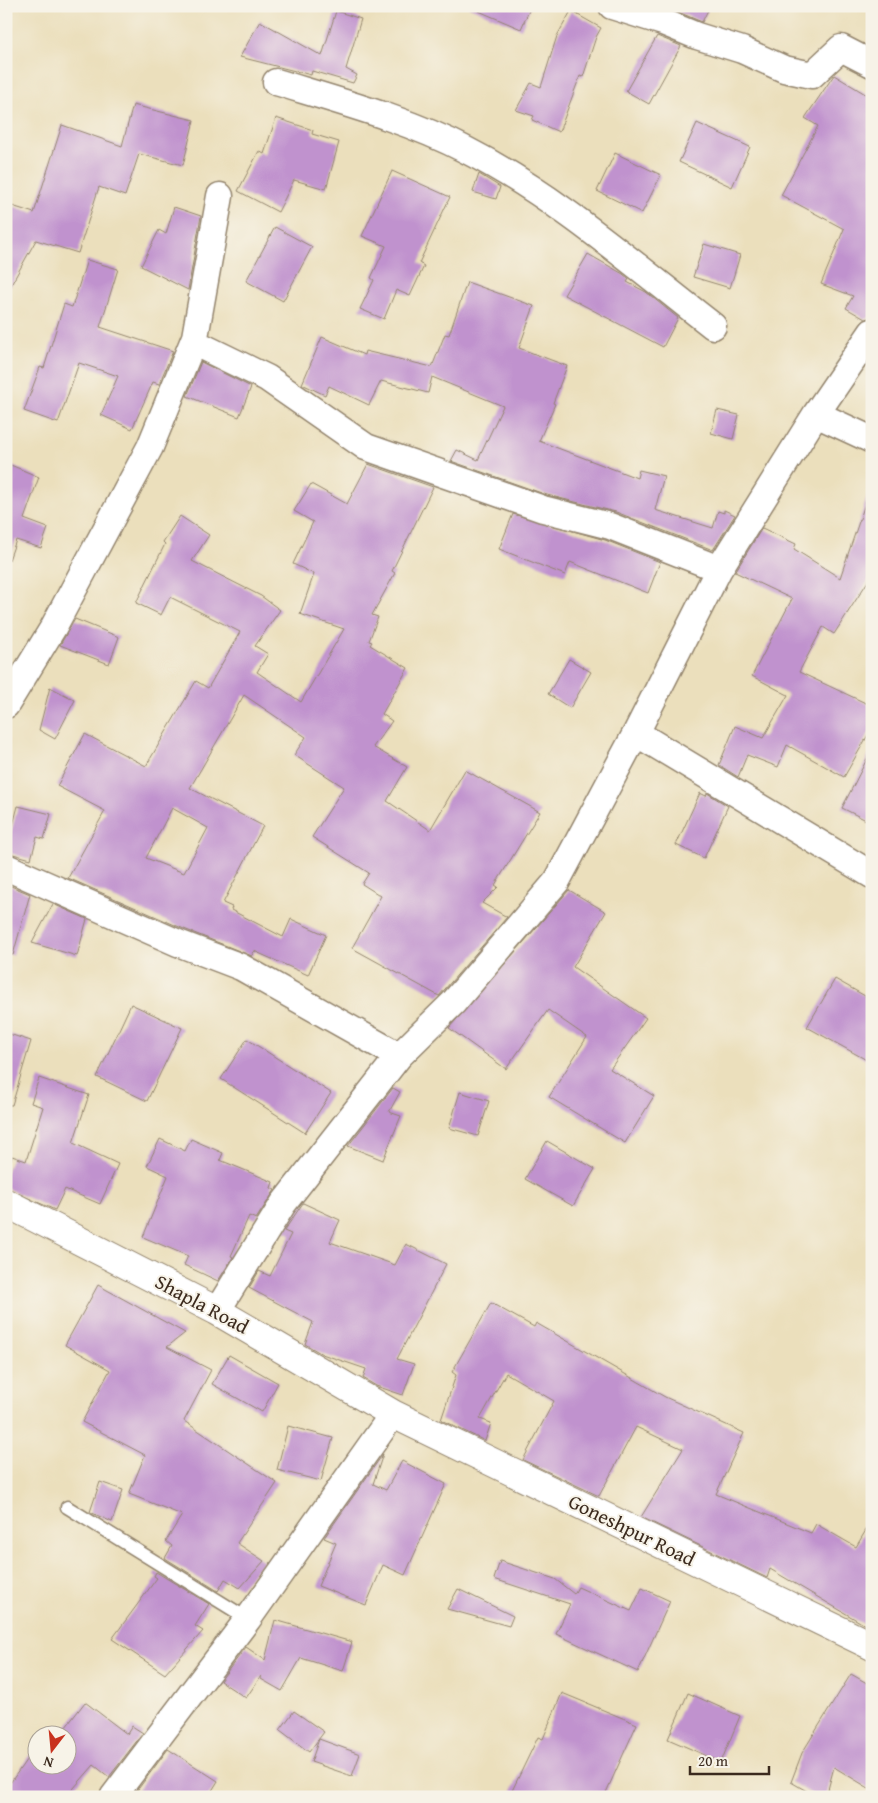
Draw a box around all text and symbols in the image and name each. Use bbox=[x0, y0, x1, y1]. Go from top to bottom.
street label: Shapla Road bbox=[150, 1267, 255, 1341]
street label: Goneshpur Road bbox=[564, 1486, 701, 1573]
north arrow bbox=[28, 1726, 78, 1776]
scale bar bbox=[690, 1743, 769, 1775]
text: 20 m bbox=[698, 1750, 729, 1771]
text: N bbox=[41, 1751, 56, 1773]

